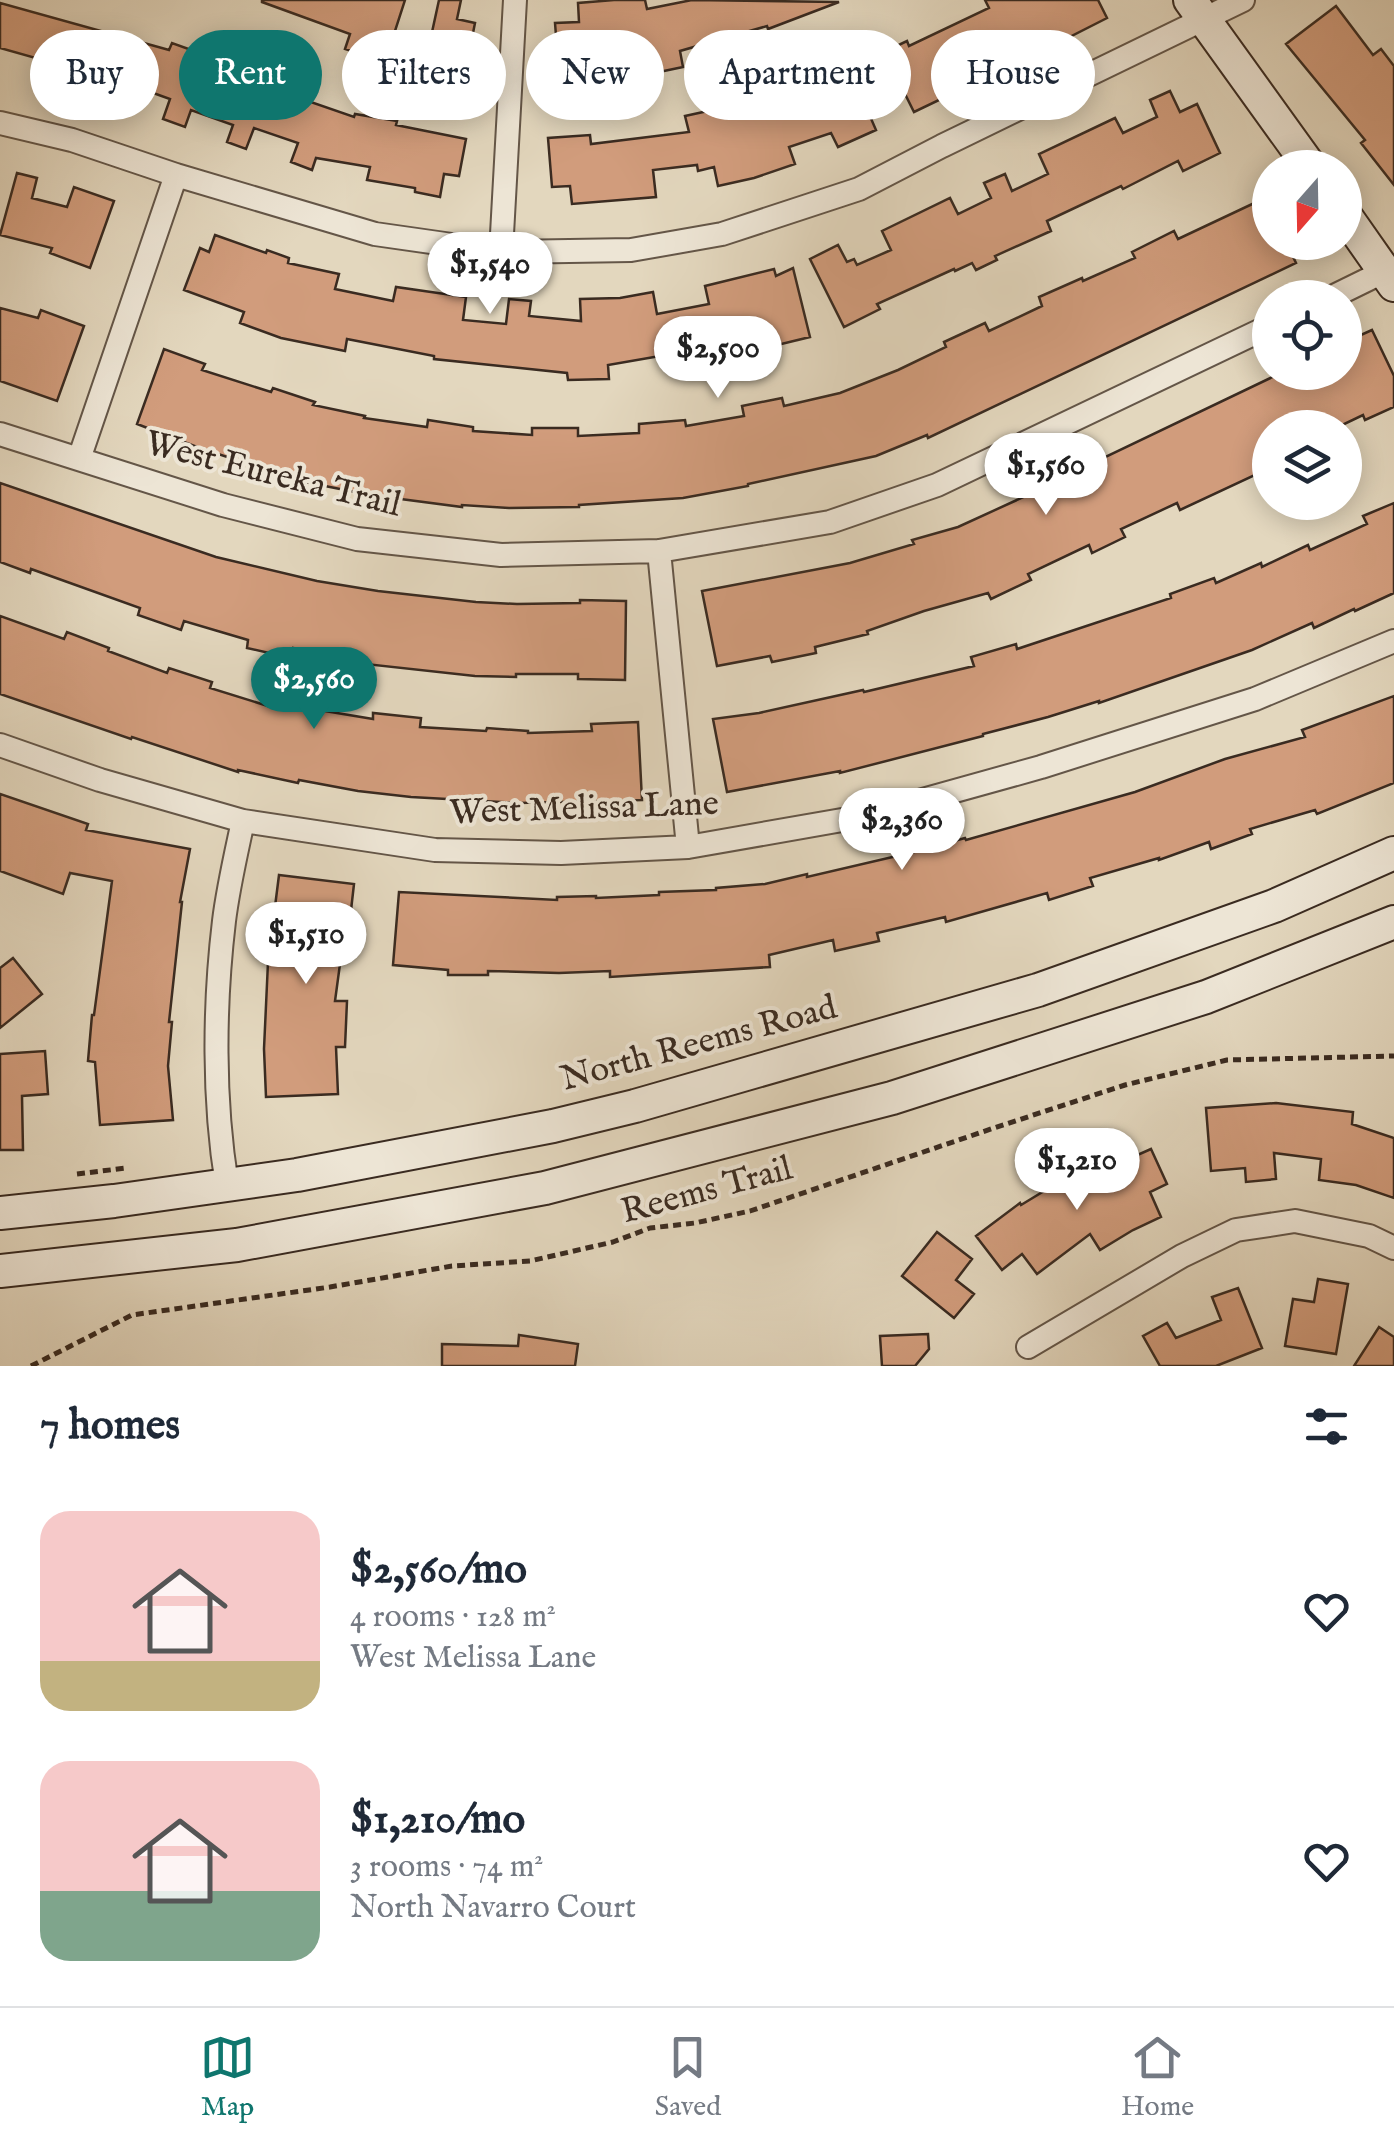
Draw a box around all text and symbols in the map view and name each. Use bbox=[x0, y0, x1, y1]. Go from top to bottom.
chip: Buy bbox=[30, 30, 159, 120]
chip: Rent bbox=[179, 30, 322, 120]
chip: Filters bbox=[342, 30, 506, 120]
chip: New bbox=[526, 30, 664, 120]
chip: Apartment bbox=[684, 30, 911, 120]
chip: House bbox=[931, 30, 1095, 120]
north arrow bbox=[1252, 150, 1362, 260]
map controls bbox=[1252, 150, 1362, 520]
pin: $1,540 bbox=[409, 232, 571, 317]
text: $1,540 bbox=[449, 244, 531, 285]
button: locate bbox=[1252, 280, 1362, 390]
pin: $2,500 bbox=[637, 316, 799, 401]
text: $2,500 bbox=[676, 328, 760, 369]
button: layers bbox=[1252, 410, 1362, 520]
street label: West Eureka Trail bbox=[140, 421, 406, 529]
pin: $1,560 bbox=[965, 433, 1127, 518]
text: $1,560 bbox=[1007, 445, 1085, 486]
pin: $2,560 bbox=[233, 647, 395, 732]
text: $2,560 bbox=[273, 659, 355, 700]
street label: West Melissa Lane bbox=[449, 782, 719, 836]
pin: $2,360 bbox=[821, 788, 983, 873]
text: $2,360 bbox=[861, 800, 943, 841]
pin: $1,510 bbox=[225, 902, 387, 987]
text: $1,510 bbox=[267, 914, 345, 955]
street label: North Reems Road bbox=[556, 985, 842, 1102]
pin: $1,210 bbox=[996, 1128, 1158, 1213]
text: $1,210 bbox=[1037, 1140, 1117, 1181]
street label: Reems Trail bbox=[617, 1146, 798, 1235]
icon: filters bbox=[1299, 1399, 1354, 1454]
text: 7 homes bbox=[40, 1400, 180, 1453]
text: $2,560/mo bbox=[350, 1544, 527, 1597]
icon: home bbox=[120, 1551, 240, 1671]
icon: heart bbox=[1299, 1584, 1354, 1639]
text: 4 rooms · 128 m² bbox=[350, 1597, 556, 1638]
text: West Melissa Lane bbox=[350, 1638, 596, 1679]
text: $1,210/mo bbox=[350, 1794, 525, 1847]
icon: home bbox=[120, 1801, 240, 1921]
icon: heart bbox=[1299, 1834, 1354, 1889]
text: 3 rooms · 74 m² bbox=[350, 1847, 543, 1888]
text: North Navarro Court bbox=[350, 1888, 636, 1929]
tab: Map bbox=[200, 2030, 255, 2125]
tab: Saved bbox=[655, 2030, 721, 2125]
tab: Home bbox=[1121, 2030, 1194, 2125]

